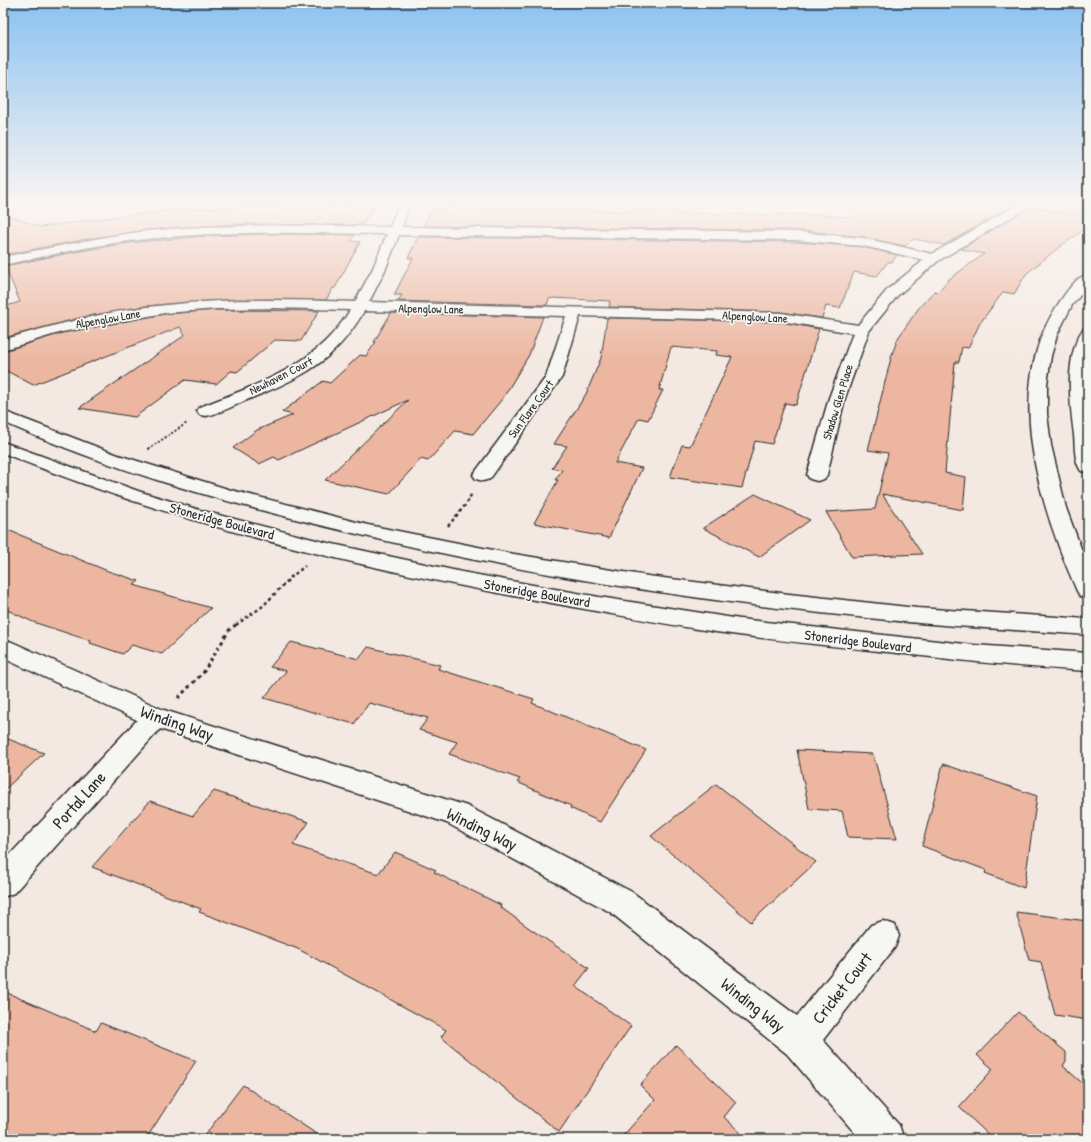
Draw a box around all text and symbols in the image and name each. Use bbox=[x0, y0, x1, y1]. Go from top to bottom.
street label: Alpenglow Lane bbox=[398, 299, 464, 318]
street label: Alpenglow Lane bbox=[74, 304, 142, 333]
street label: Alpenglow Lane bbox=[722, 306, 788, 327]
street label: Newhaven Court bbox=[246, 352, 316, 399]
street label: Shadow Glen Place bbox=[818, 362, 857, 442]
street label: Sun Flare Court bbox=[504, 376, 558, 441]
street label: Stoneridge Boulevard bbox=[168, 497, 277, 545]
street label: Stoneridge Boulevard bbox=[482, 574, 592, 612]
street label: Stoneridge Boulevard bbox=[803, 625, 913, 658]
street label: Winding Way bbox=[138, 699, 217, 746]
street label: Portal Lane bbox=[47, 766, 111, 833]
street label: Winding Way bbox=[443, 802, 521, 856]
street label: Cricket Court bbox=[806, 946, 878, 1028]
street label: Winding Way bbox=[716, 972, 790, 1037]

